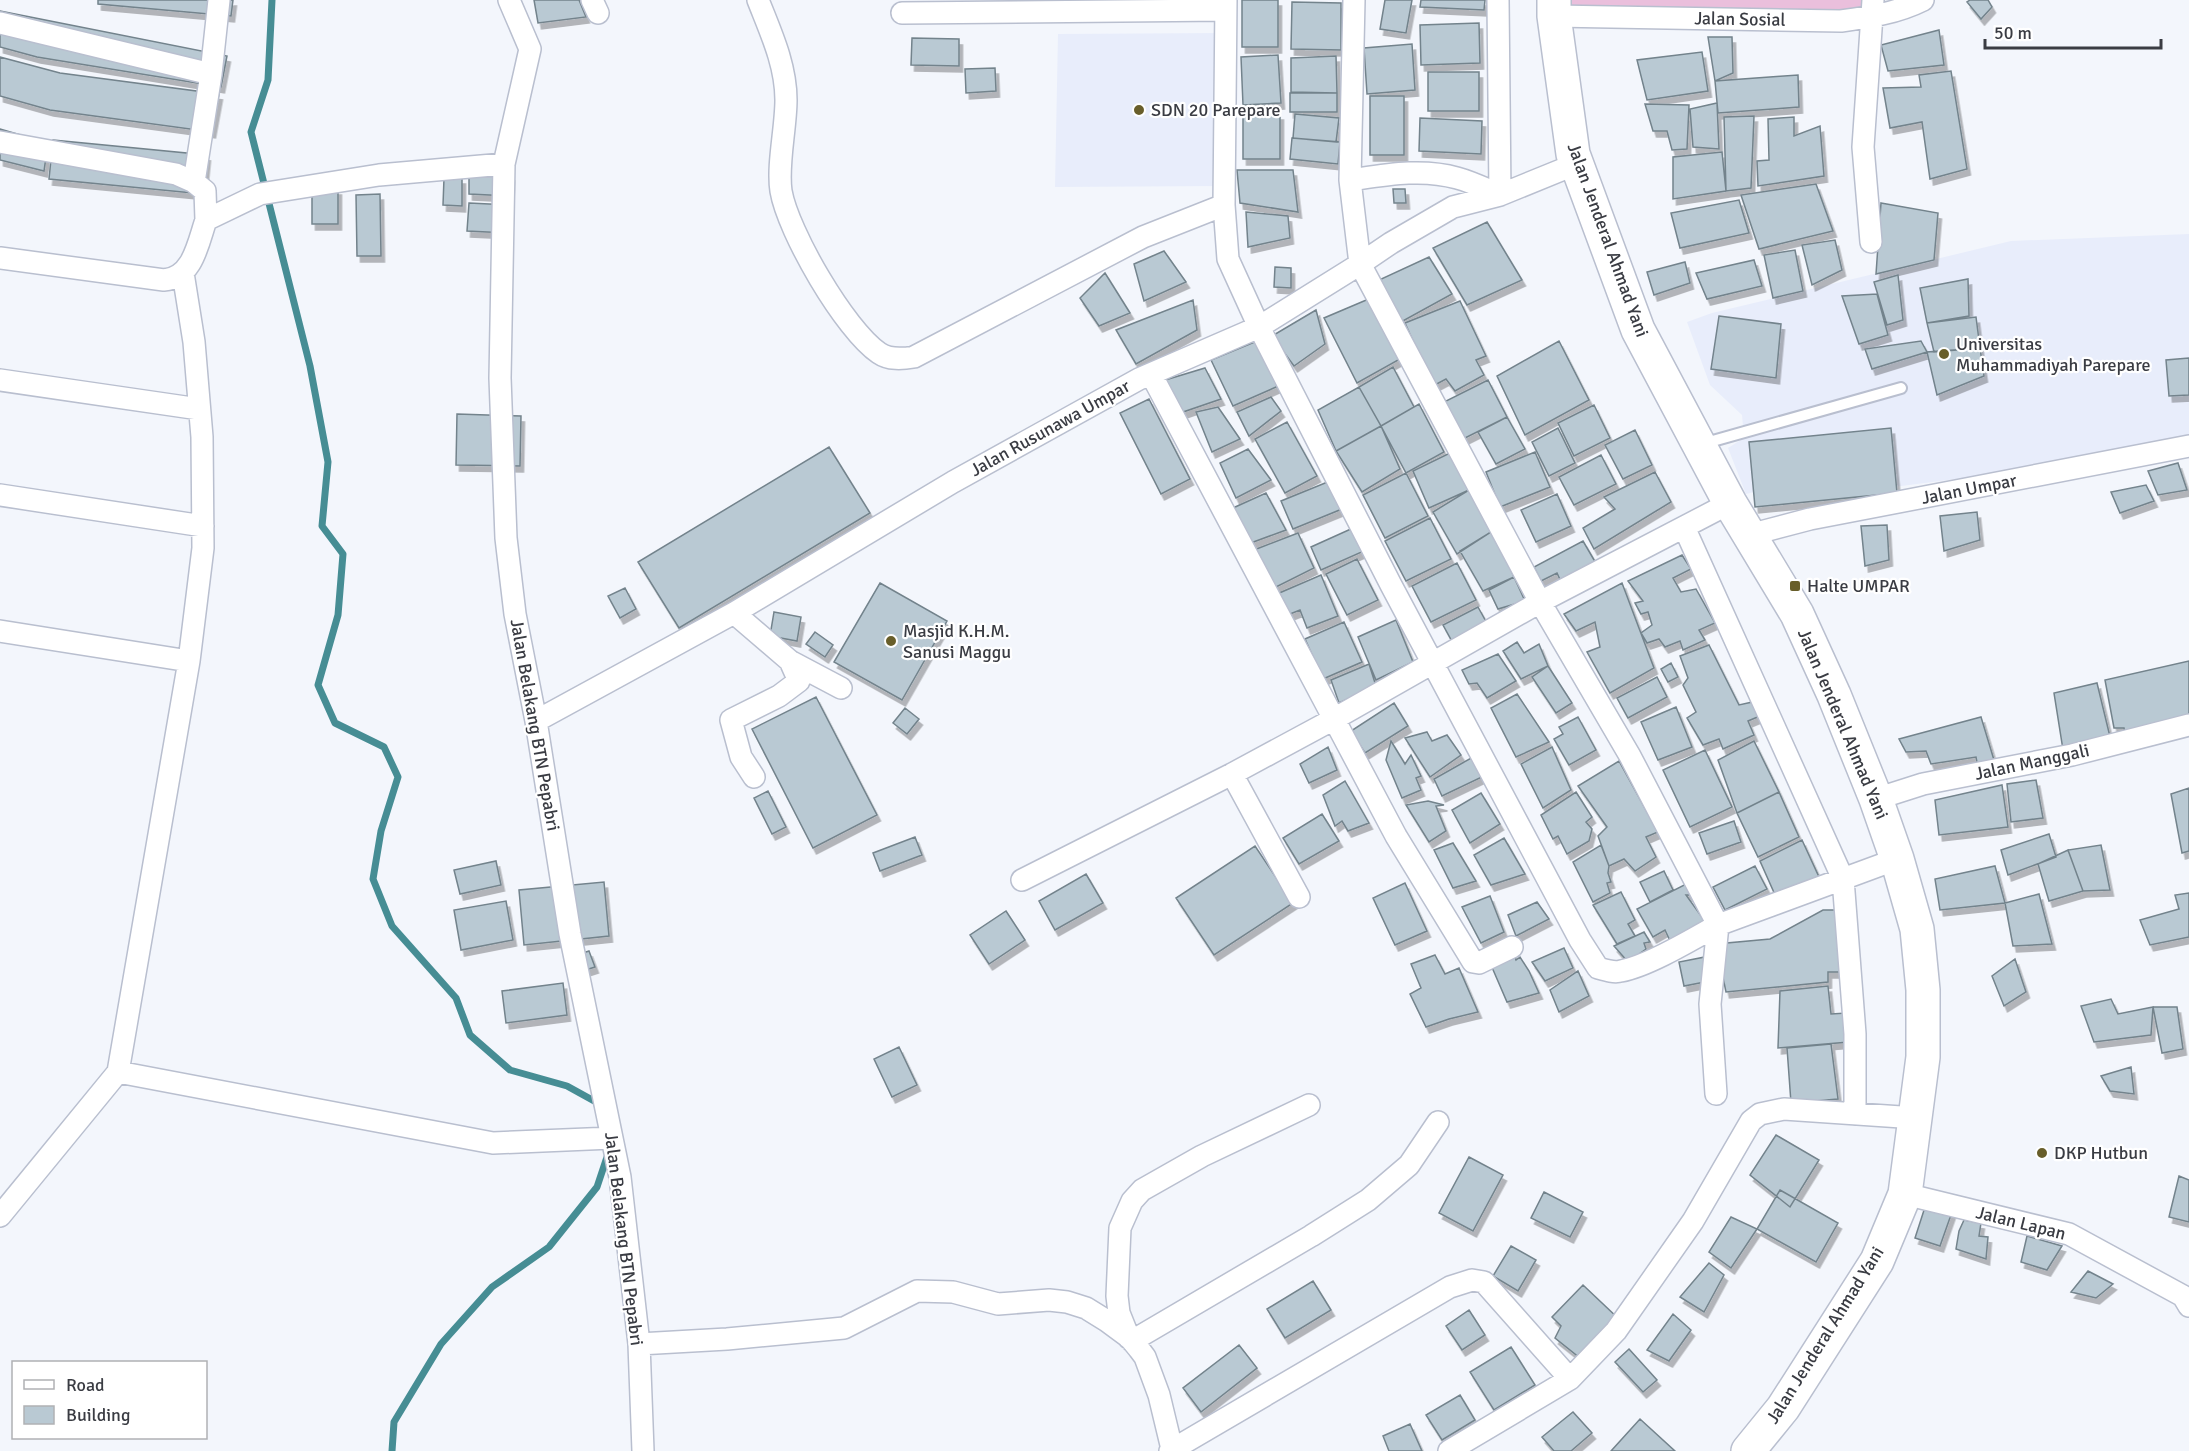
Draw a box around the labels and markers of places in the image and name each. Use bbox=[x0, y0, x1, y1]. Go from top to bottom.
place label: SDN 20 Parepare bbox=[1151, 99, 1280, 121]
marker: SDN 20 Parepare bbox=[1132, 103, 1146, 117]
place label: Universitas Muhammadiyah Parepare bbox=[1956, 333, 2151, 376]
marker: Universitas Muhammadiyah Parepare bbox=[1937, 347, 1951, 361]
place label: Halte UMPAR bbox=[1807, 575, 1910, 597]
marker: Halte UMPAR bbox=[1788, 579, 1802, 593]
place label: Masjid K.H.M. Sanusi Maggu bbox=[903, 620, 1011, 663]
marker: Masjid K.H.M. Sanusi Maggu bbox=[884, 634, 898, 648]
place label: DKP Hutbun bbox=[2054, 1142, 2148, 1164]
marker: DKP Hutbun bbox=[2035, 1146, 2049, 1160]

